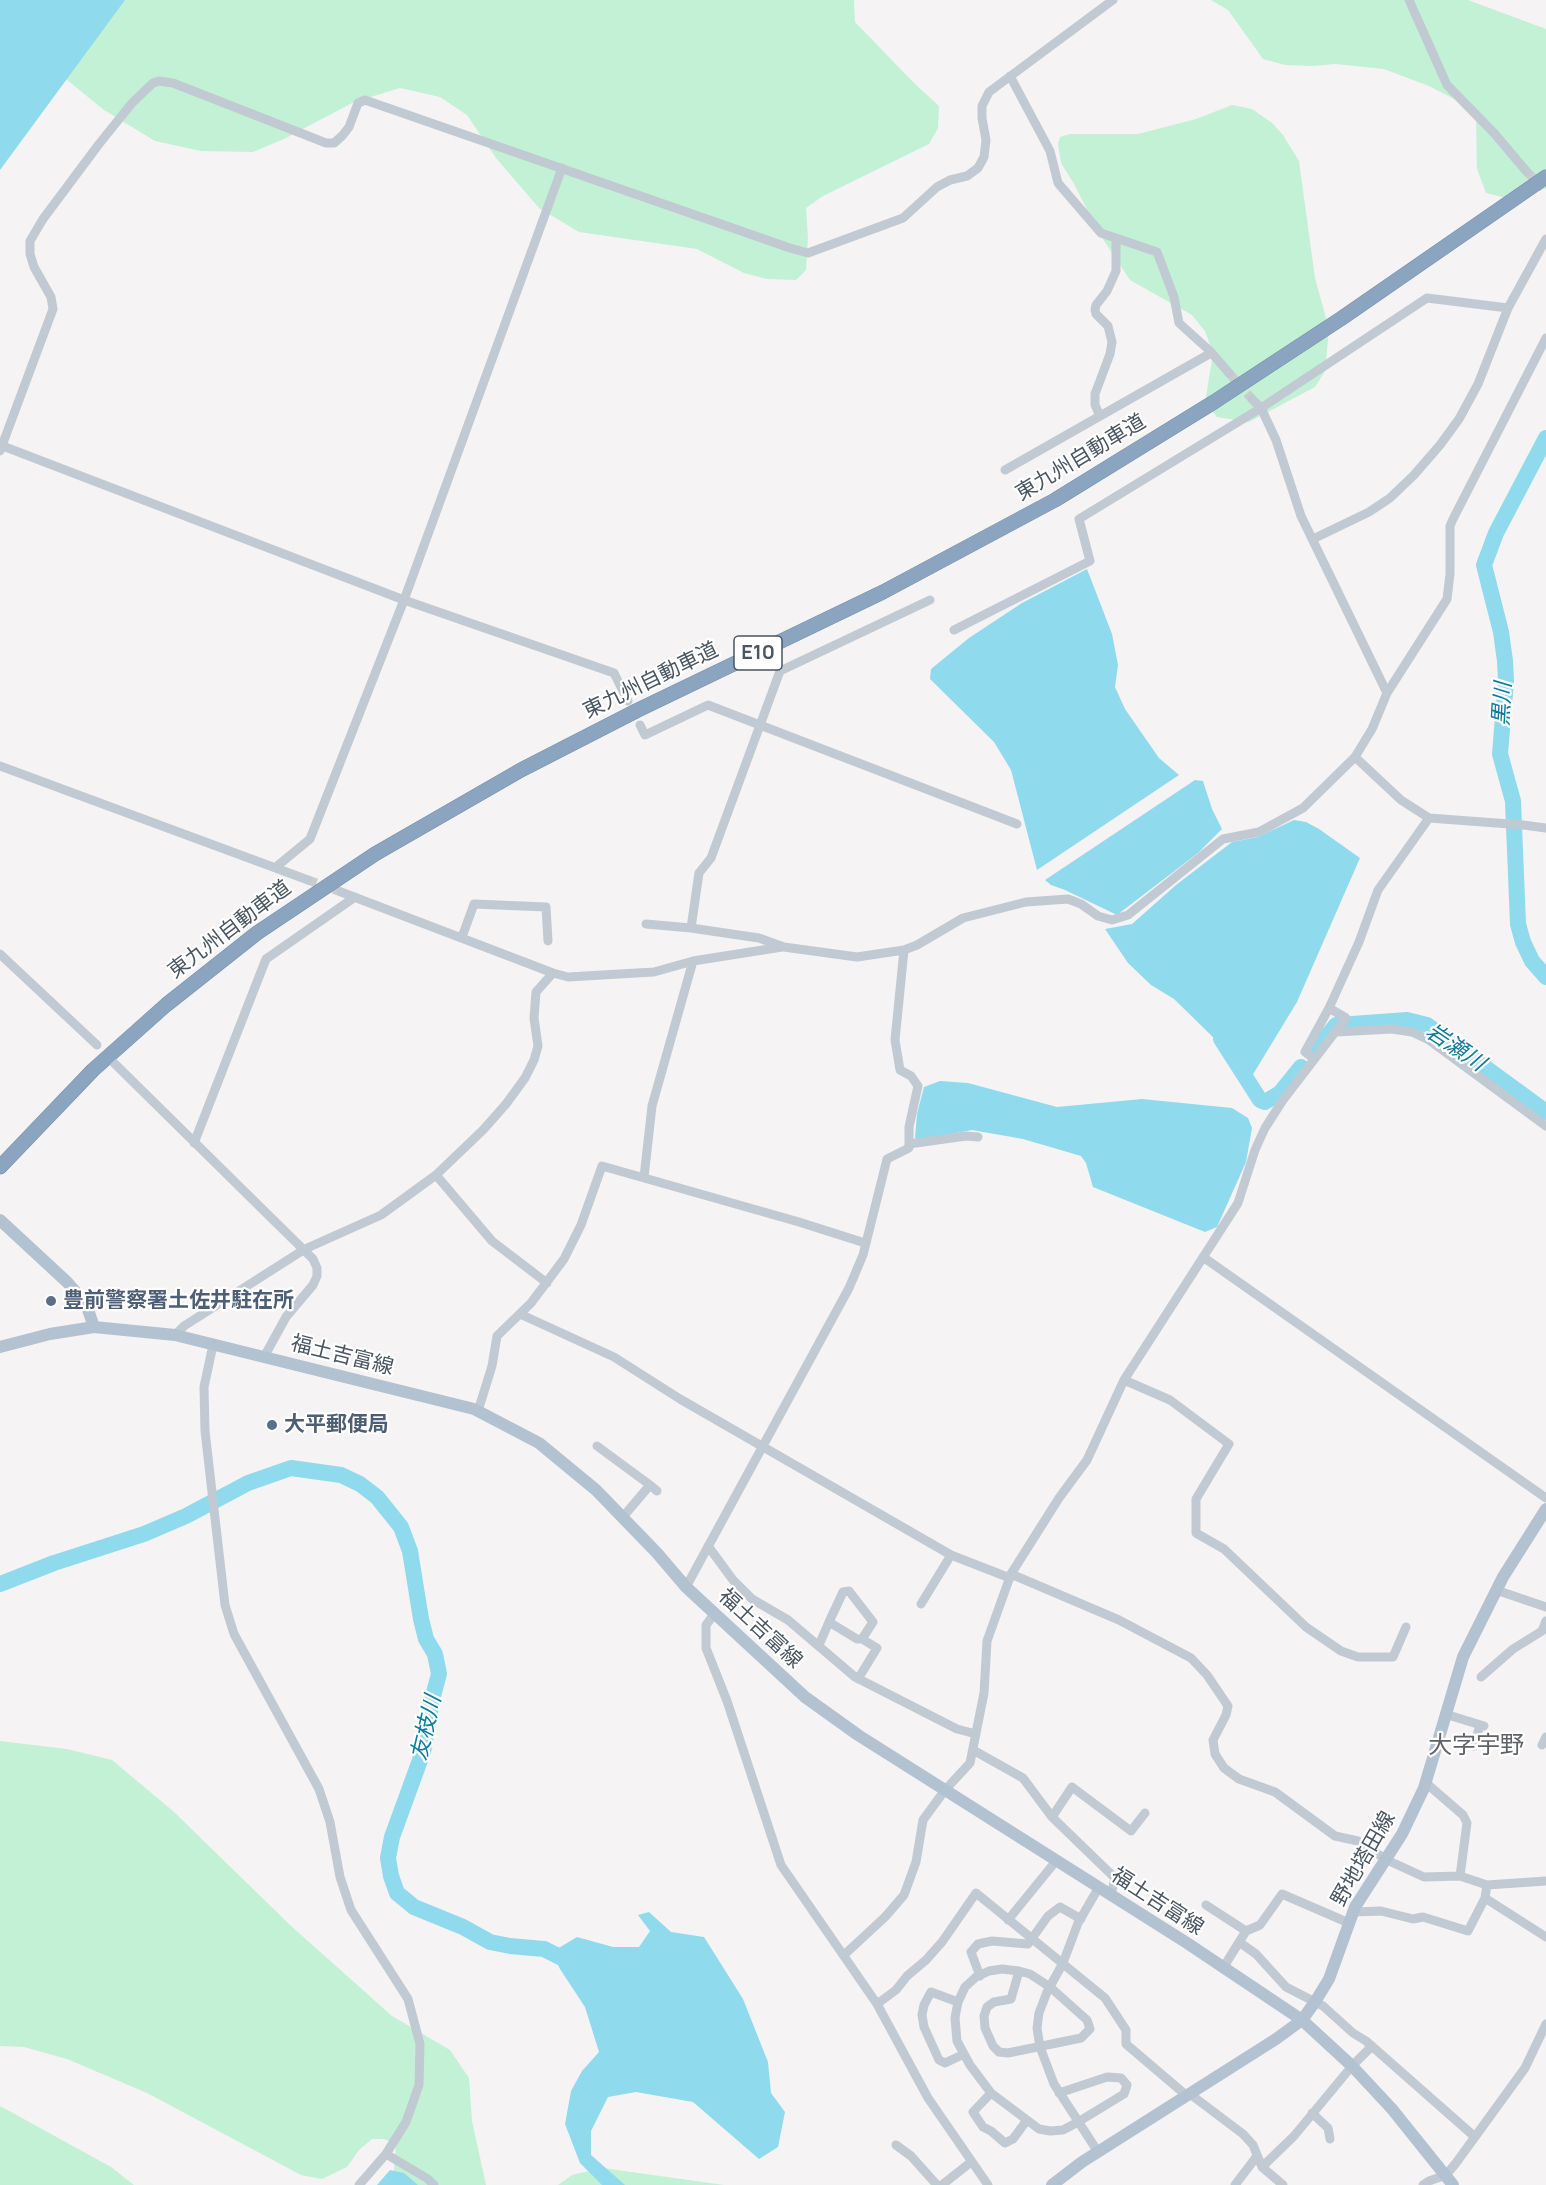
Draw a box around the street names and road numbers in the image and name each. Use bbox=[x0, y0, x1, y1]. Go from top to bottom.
street label: 東九州自動車道 bbox=[1012, 409, 1150, 507]
road number: E10 bbox=[734, 636, 782, 670]
street label: 東九州自動車道 bbox=[579, 637, 723, 725]
street label: 東九州自動車道 bbox=[164, 876, 296, 984]
street label: 福土吉富線 bbox=[288, 1331, 396, 1381]
street label: 福土吉富線 bbox=[713, 1584, 807, 1674]
street label: 野地塔田線 bbox=[1327, 1807, 1401, 1911]
street label: 福土吉富線 bbox=[1106, 1863, 1208, 1941]

